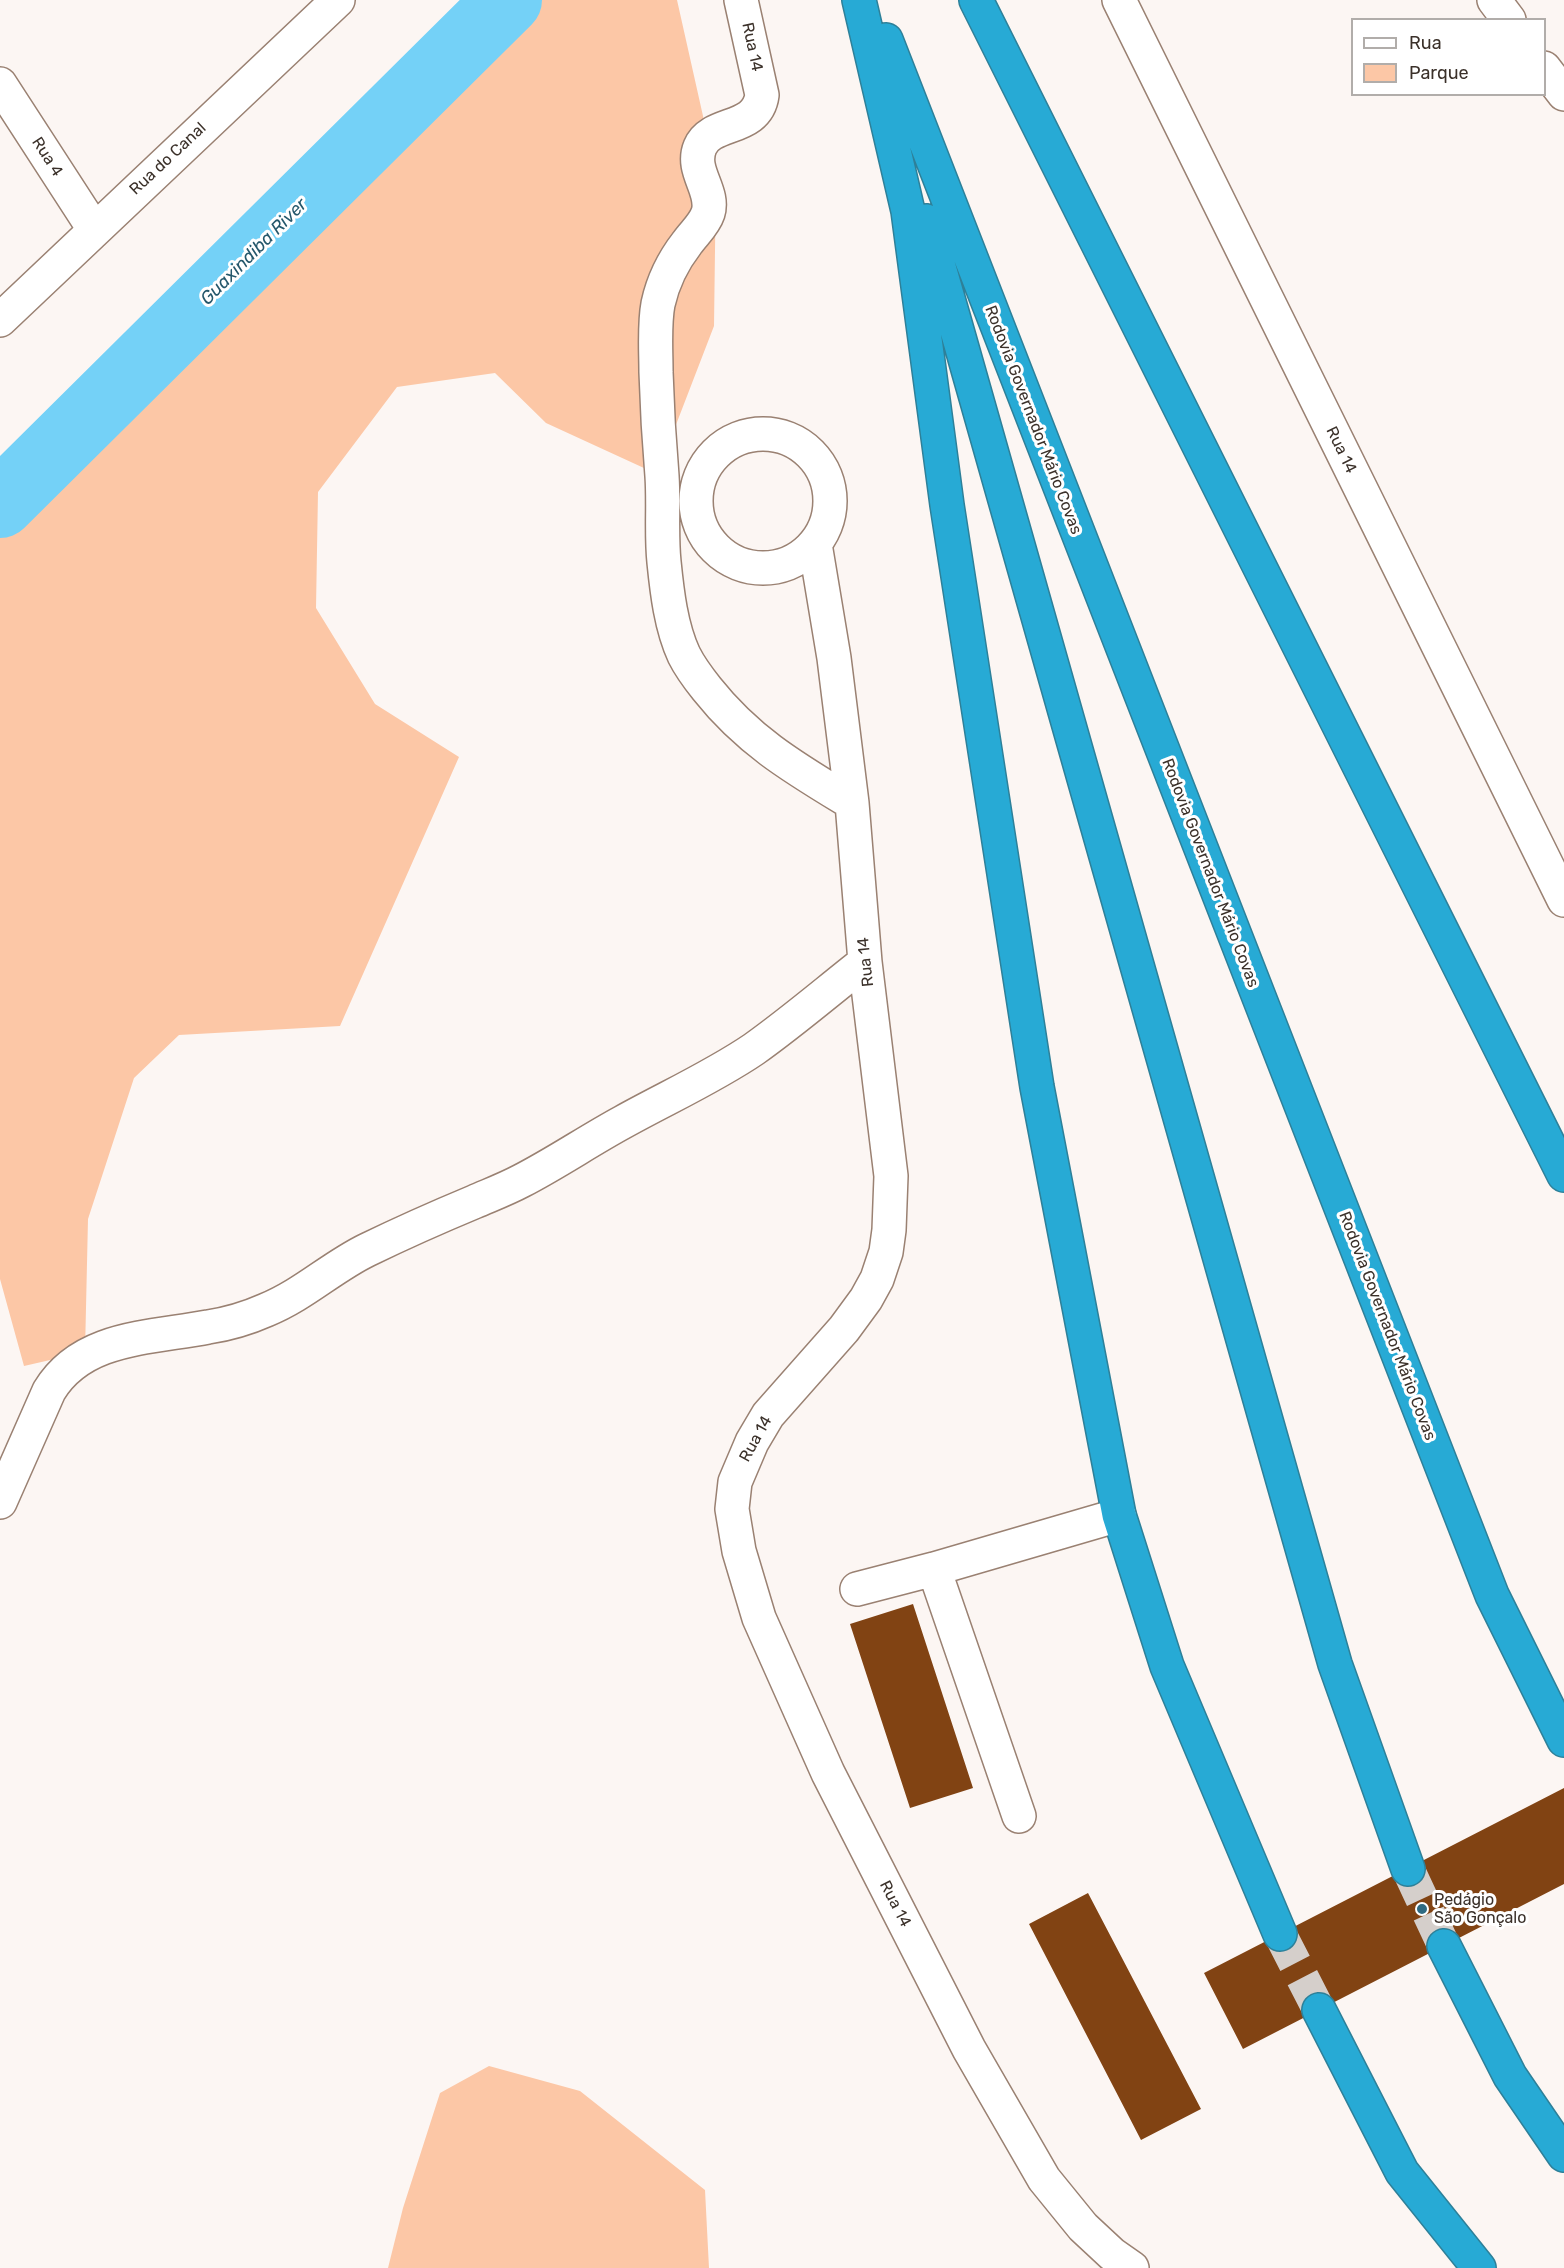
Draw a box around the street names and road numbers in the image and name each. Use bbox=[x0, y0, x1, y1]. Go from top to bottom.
street label: Rua 14 bbox=[737, 21, 767, 73]
street label: Rua do Canal bbox=[126, 119, 210, 199]
street label: Rua 4 bbox=[27, 134, 67, 180]
street label: Rodovia Governador Mário Covas bbox=[980, 303, 1086, 537]
street label: Rua 14 bbox=[1321, 423, 1361, 477]
street label: Rodovia Governador Mário Covas bbox=[1157, 756, 1263, 990]
street label: Rua 14 bbox=[854, 936, 878, 988]
street label: Rodovia Governador Mário Covas bbox=[1334, 1209, 1440, 1443]
street label: Rua 14 bbox=[736, 1413, 776, 1465]
street label: Rua 14 bbox=[875, 1878, 915, 1930]

